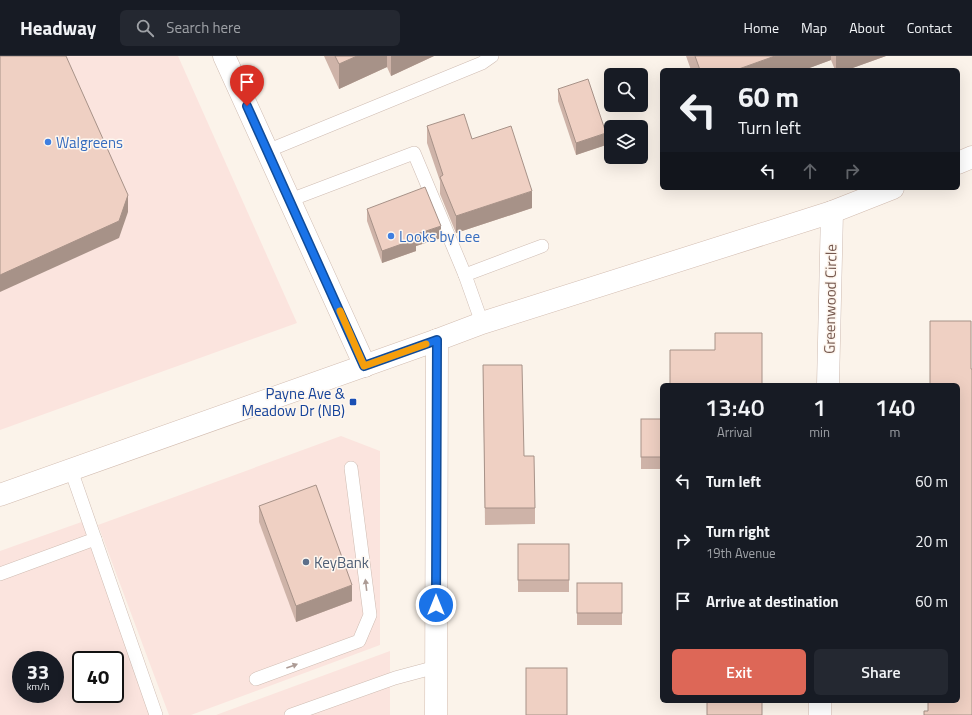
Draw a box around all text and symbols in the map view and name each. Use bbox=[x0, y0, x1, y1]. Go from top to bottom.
search box bbox=[120, 10, 400, 46]
text: Headway bbox=[20, 13, 96, 42]
text: Search here bbox=[166, 16, 241, 39]
icon: search bbox=[134, 17, 156, 39]
text: Home bbox=[744, 17, 779, 38]
text: Map bbox=[801, 17, 827, 38]
text: About bbox=[849, 17, 885, 38]
text: Contact bbox=[907, 17, 952, 38]
pin bbox=[230, 65, 264, 106]
map controls bbox=[604, 68, 648, 164]
button: search bbox=[604, 68, 648, 112]
icon: arrive bbox=[236, 71, 258, 93]
text: 60 m bbox=[738, 75, 799, 118]
icon: left bbox=[672, 84, 724, 136]
text: Turn left bbox=[738, 114, 801, 141]
button: layers bbox=[604, 120, 648, 164]
place label: Walgreens bbox=[56, 131, 123, 154]
marker: Walgreens bbox=[43, 137, 53, 147]
icon: left bbox=[757, 160, 779, 182]
icon: ahead bbox=[799, 160, 821, 182]
icon: right bbox=[841, 160, 863, 182]
place label: Looks by Lee bbox=[399, 225, 480, 248]
marker: Looks by Lee bbox=[386, 231, 396, 241]
street label: Greenwood Circle bbox=[818, 244, 842, 354]
place label: Payne Ave & Meadow Dr (NB) bbox=[241, 382, 346, 422]
text: 13:40 bbox=[705, 389, 764, 425]
text: 1 bbox=[813, 389, 826, 425]
text: 140 bbox=[875, 389, 915, 425]
marker: Payne Ave & Meadow Dr (NB) bbox=[348, 397, 358, 407]
text: Arrival bbox=[717, 422, 752, 442]
text: min bbox=[809, 422, 830, 442]
text: m bbox=[890, 422, 900, 442]
icon: left bbox=[672, 470, 694, 492]
text: Turn left bbox=[706, 470, 761, 493]
text: 60 m bbox=[915, 470, 948, 493]
text: Turn right bbox=[706, 520, 770, 543]
icon: right bbox=[672, 530, 694, 552]
text: 20 m bbox=[915, 530, 948, 553]
text: 19th Avenue bbox=[706, 543, 776, 563]
place label: KeyBank bbox=[314, 551, 369, 574]
marker: KeyBank bbox=[301, 557, 311, 567]
one-way arrow bbox=[363, 579, 369, 591]
position arrow bbox=[415, 584, 457, 626]
icon: arrive bbox=[672, 590, 694, 612]
text: Arrive at destination bbox=[706, 590, 839, 613]
text: 60 m bbox=[915, 590, 948, 613]
button: Exit bbox=[672, 649, 806, 695]
button: Share bbox=[814, 649, 948, 695]
speed limit sign: 40 bbox=[72, 651, 124, 703]
text: 33 bbox=[27, 656, 49, 687]
one-way arrow bbox=[287, 662, 299, 668]
text: km/h bbox=[27, 679, 49, 694]

